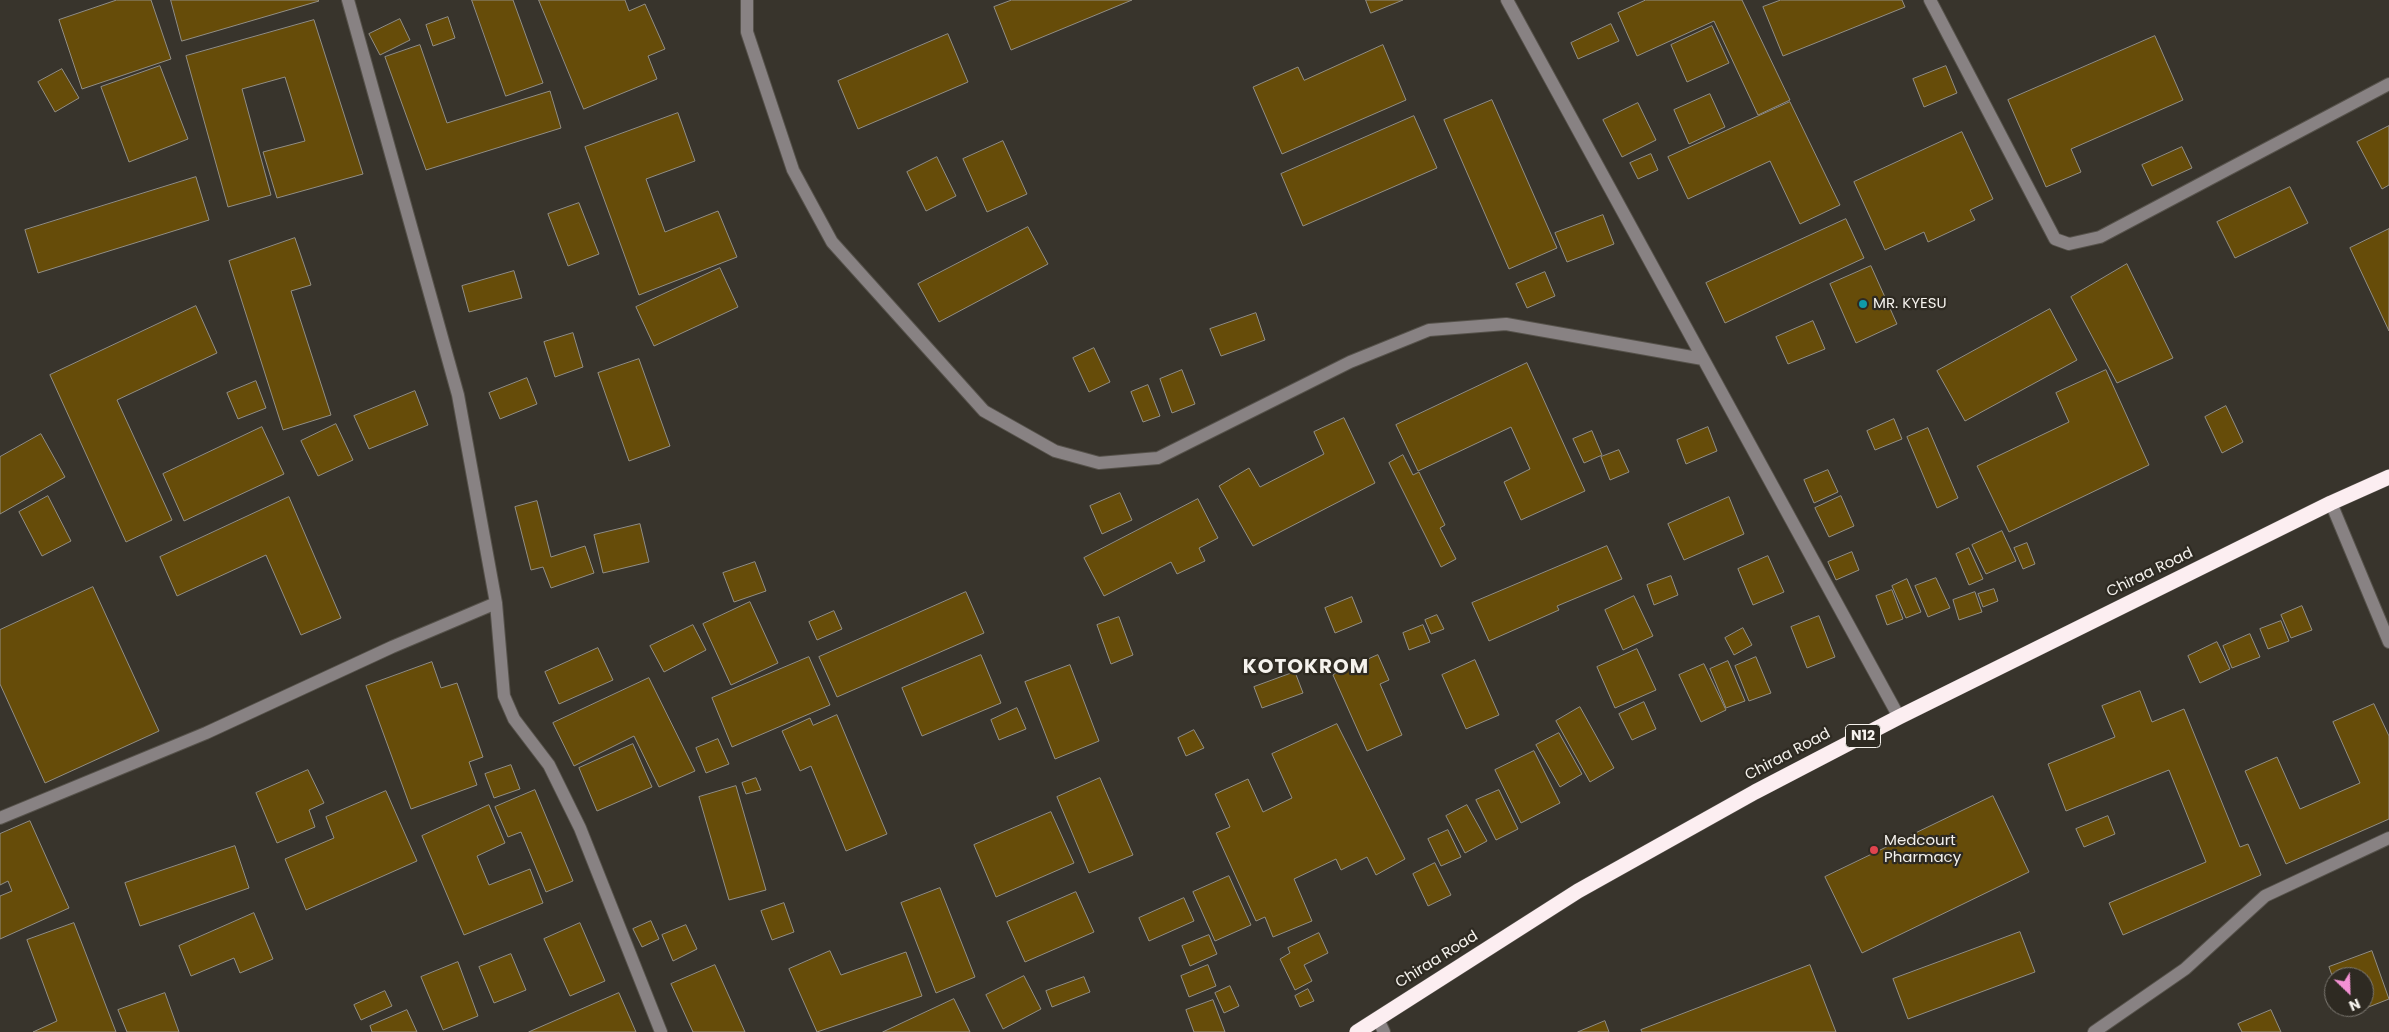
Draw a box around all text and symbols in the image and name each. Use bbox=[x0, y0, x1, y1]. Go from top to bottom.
place label: MR. KYESU bbox=[1873, 295, 1947, 313]
marker: MR. KYESU bbox=[1857, 298, 1869, 310]
street label: Chiraa Road bbox=[2104, 544, 2196, 602]
district label: KOTOKROM bbox=[1242, 656, 1370, 680]
road number: N12 bbox=[1846, 724, 1880, 748]
street label: Chiraa Road bbox=[1742, 725, 1834, 785]
place label: Medcourt Pharmacy bbox=[1884, 832, 1961, 867]
marker: Medcourt Pharmacy bbox=[1868, 844, 1880, 856]
street label: Chiraa Road bbox=[1392, 928, 1482, 992]
north arrow bbox=[2324, 967, 2374, 1017]
text: N bbox=[2346, 994, 2364, 1016]

